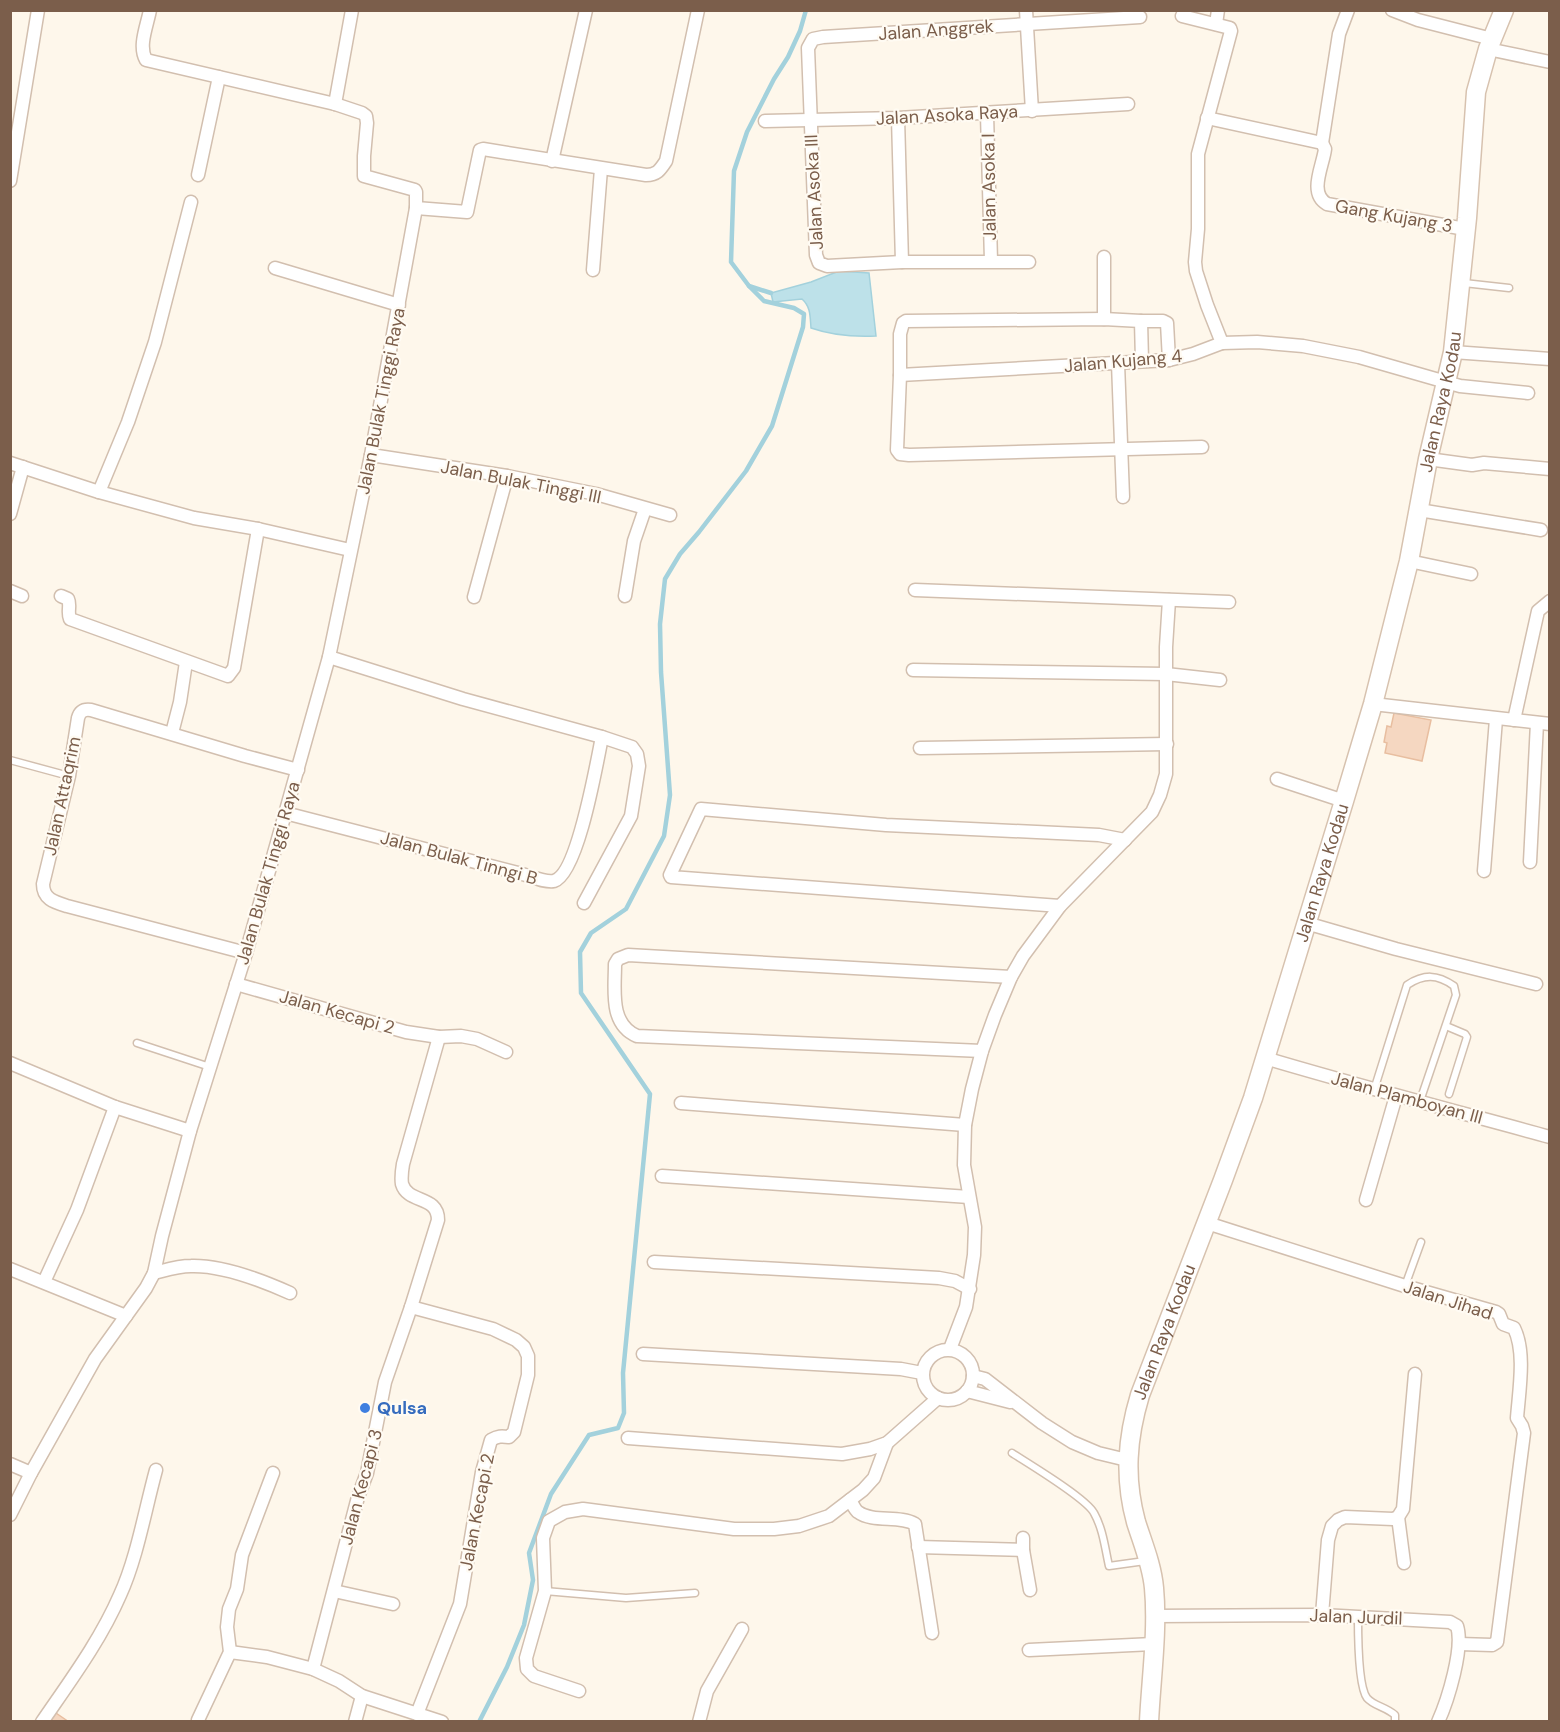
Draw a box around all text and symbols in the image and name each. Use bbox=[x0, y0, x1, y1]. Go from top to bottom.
street label: Jalan Anggrek bbox=[877, 14, 995, 46]
street label: Jalan Asoka Raya bbox=[875, 99, 1019, 131]
street label: Jalan Asoka I bbox=[976, 133, 1002, 241]
street label: Jalan Asoka III bbox=[799, 134, 829, 250]
street label: Gang Kujang 3 bbox=[1333, 194, 1455, 238]
street label: Jalan Bulak Tinggi Raya bbox=[351, 306, 411, 496]
street label: Jalan Raya Kodau bbox=[1414, 330, 1467, 474]
street label: Jalan Kujang 4 bbox=[1063, 344, 1183, 378]
street label: Jalan Bulak Tinggi III bbox=[439, 455, 603, 509]
street label: Jalan Attaqrim bbox=[38, 734, 86, 858]
street label: Jalan Bulak Tinggi Raya bbox=[230, 779, 306, 967]
street label: Jalan Raya Kodau bbox=[1289, 800, 1355, 945]
street label: Jalan Bulak Tinngi B bbox=[378, 825, 540, 891]
street label: Jalan Kecapi 2 bbox=[277, 984, 397, 1040]
street label: Jalan Plamboyan III bbox=[1328, 1066, 1486, 1130]
street label: Jalan Raya Kodau bbox=[1127, 1261, 1201, 1403]
street label: Jalan Jihad bbox=[1400, 1274, 1496, 1326]
place label: Qulsa bbox=[377, 1396, 427, 1420]
marker: Qulsa bbox=[358, 1401, 372, 1415]
street label: Jalan Kecapi 3 bbox=[334, 1426, 388, 1548]
street label: Jalan Kecapi 2 bbox=[454, 1451, 500, 1573]
street label: Jalan Jurdil bbox=[1309, 1603, 1403, 1631]

